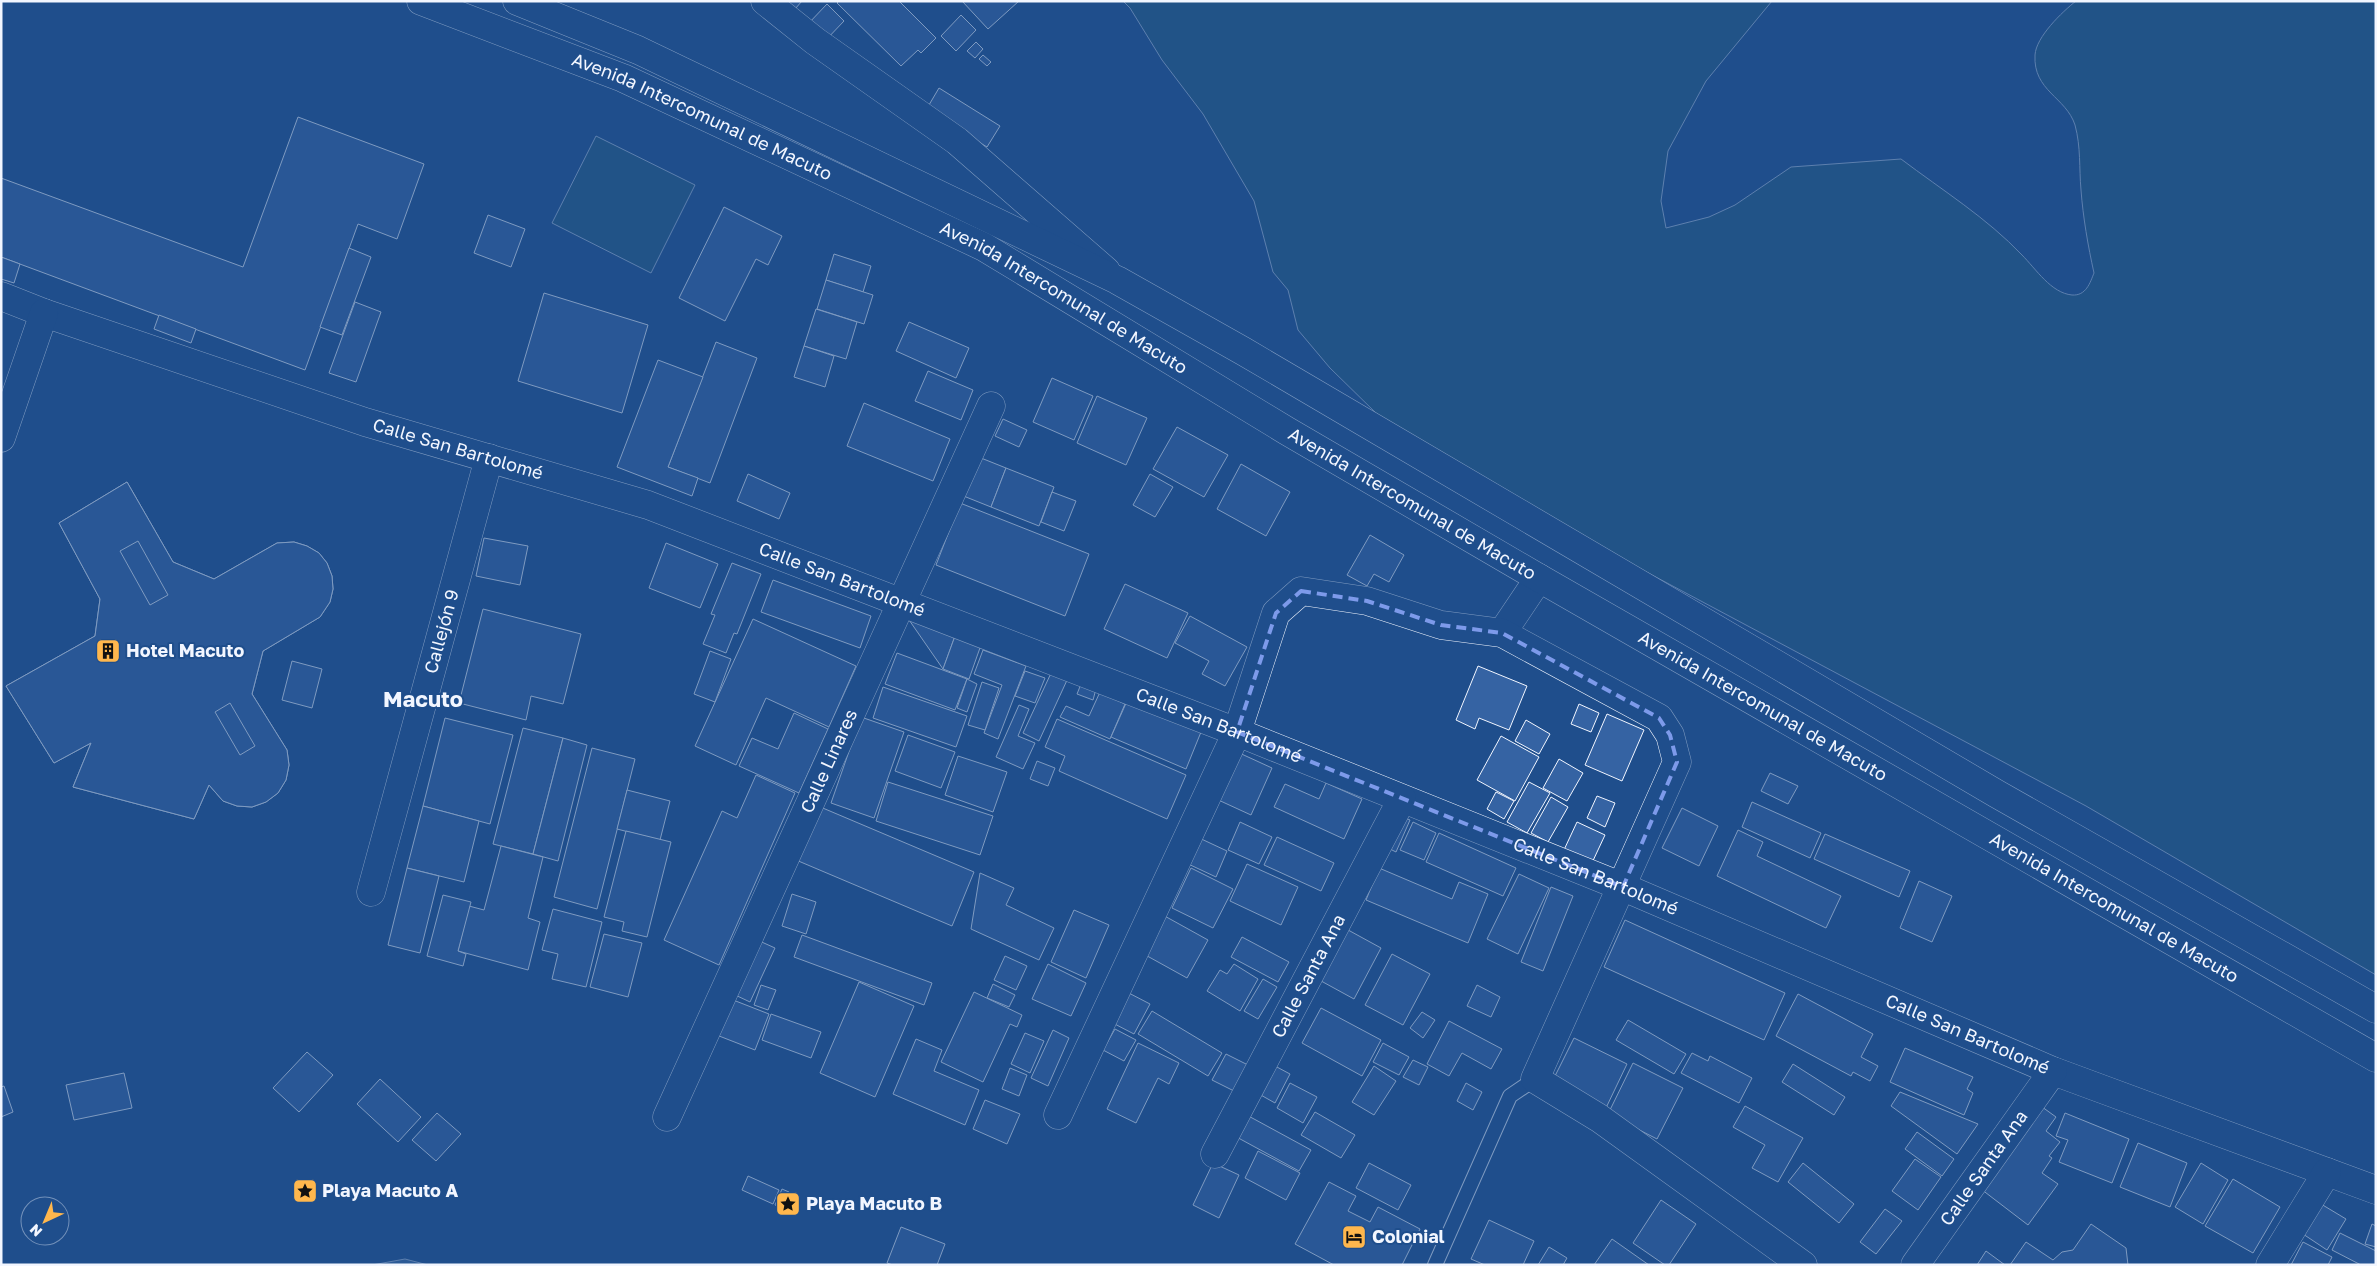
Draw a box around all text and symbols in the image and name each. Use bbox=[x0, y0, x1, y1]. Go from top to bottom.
street label: Avenida Intercomunal de Macuto bbox=[569, 48, 836, 184]
street label: Avenida Intercomunal de Macuto bbox=[937, 216, 1192, 378]
street label: Calle San Bartolomé bbox=[370, 413, 546, 484]
street label: Avenida Intercomunal de Macuto bbox=[1285, 422, 1540, 584]
street label: Calle San Bartolomé bbox=[756, 537, 929, 621]
street label: Callejón 9 bbox=[419, 587, 463, 676]
street label: Avenida Intercomunal de Macuto bbox=[1635, 625, 1892, 785]
building icon: Hotel Macuto bbox=[95, 638, 121, 664]
place label: Hotel Macuto bbox=[126, 639, 244, 661]
street label: Calle San Bartolomé bbox=[1133, 682, 1305, 767]
district label: Macuto bbox=[383, 685, 463, 712]
street label: Calle Linares bbox=[795, 705, 861, 816]
street label: Avenida Intercomunal de Macuto bbox=[1986, 827, 2243, 987]
street label: Calle San Bartolomé bbox=[1510, 832, 1682, 919]
street label: Calle Santa Ana bbox=[1266, 910, 1349, 1041]
street label: Calle San Bartolomé bbox=[1882, 989, 2053, 1078]
street label: Calle Santa Ana bbox=[1935, 1105, 2032, 1229]
place icon: Playa Macuto A bbox=[292, 1178, 318, 1204]
place label: Playa Macuto A bbox=[322, 1179, 458, 1201]
place icon: Playa Macuto B bbox=[775, 1191, 801, 1217]
place label: Playa Macuto B bbox=[806, 1192, 942, 1214]
north arrow bbox=[20, 1196, 70, 1246]
text: N bbox=[26, 1221, 45, 1241]
hotel icon: Colonial bbox=[1341, 1224, 1367, 1250]
place label: Colonial bbox=[1372, 1225, 1445, 1247]

